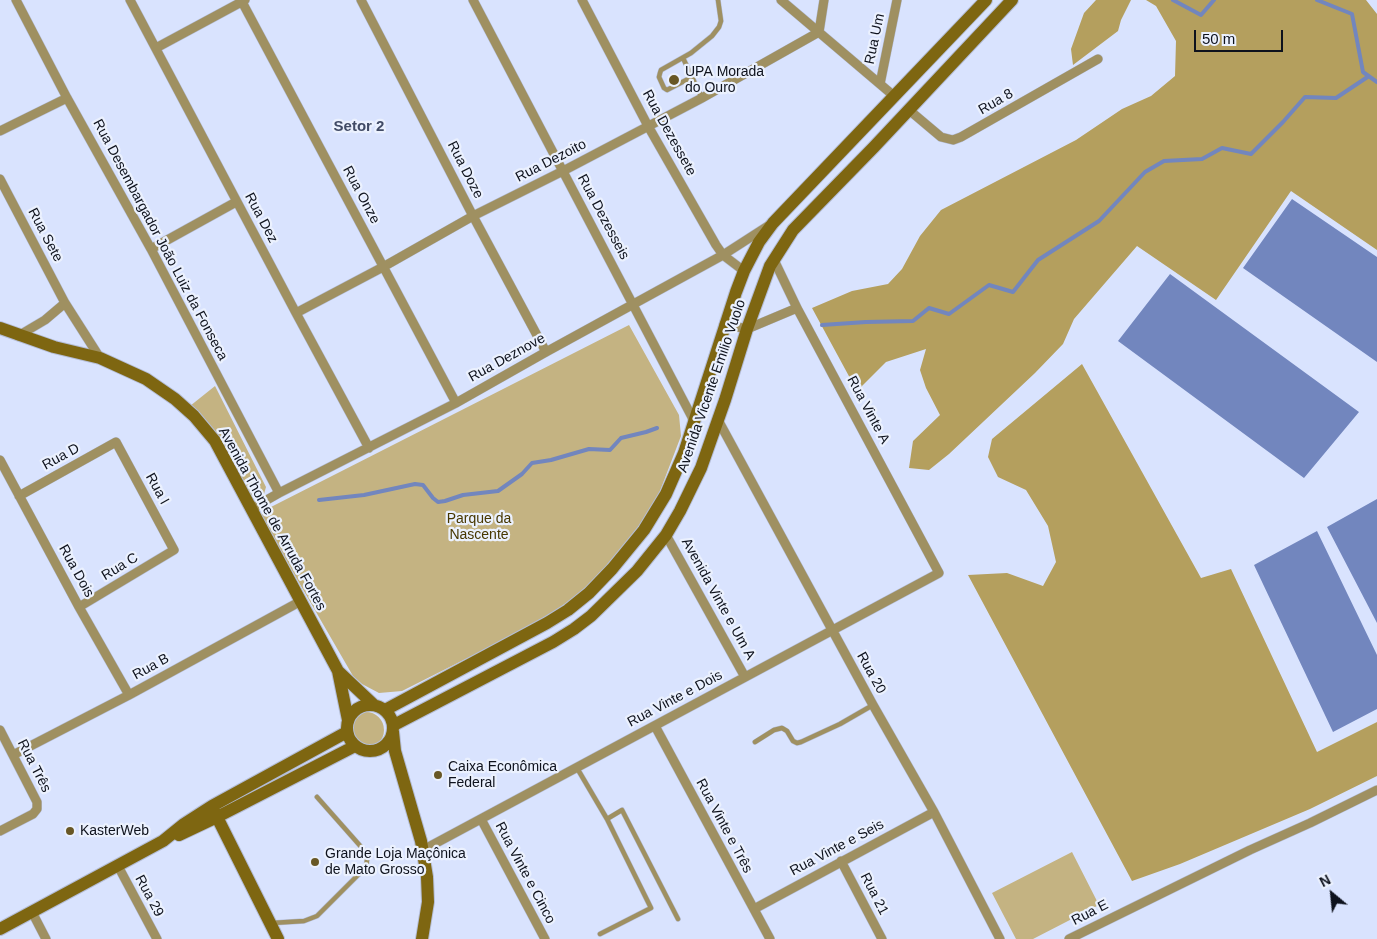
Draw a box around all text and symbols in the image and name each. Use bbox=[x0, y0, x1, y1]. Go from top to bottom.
street label: Rua Um bbox=[861, 12, 889, 66]
scale bar bbox=[1197, 20, 1286, 52]
text: 50 m bbox=[1202, 30, 1235, 47]
place label: UPA Morada do Ouro bbox=[685, 64, 764, 96]
marker: UPA Morada do Ouro bbox=[667, 73, 681, 87]
street label: Rua 8 bbox=[976, 85, 1016, 119]
street label: Rua Dezessete bbox=[638, 87, 700, 179]
street label: Rua Desembargador João Luiz da Fonseca bbox=[89, 116, 231, 364]
district label: Setor 2 bbox=[334, 118, 384, 136]
street label: Rua Dezoito bbox=[513, 136, 589, 186]
street label: Rua Doze bbox=[443, 138, 487, 202]
street label: Rua Onze bbox=[339, 163, 383, 227]
street label: Rua Dezesseis bbox=[573, 171, 633, 263]
street label: Rua Dez bbox=[241, 190, 281, 246]
street label: Rua Sete bbox=[24, 205, 66, 265]
street label: Avenida Vicente Emilio Vuolo bbox=[674, 297, 750, 475]
street label: Rua Deznove bbox=[466, 330, 548, 386]
street label: Rua Vinte A bbox=[843, 373, 893, 447]
street label: Avenida Thome de Arruda Fortes bbox=[215, 425, 329, 613]
street label: Rua D bbox=[40, 440, 82, 474]
street label: Rua I bbox=[142, 470, 172, 508]
park label: Parque da Nascente bbox=[447, 511, 511, 544]
street label: Avenida Vinte e Um A bbox=[678, 535, 758, 663]
street label: Rua Dois bbox=[55, 542, 97, 600]
street label: Rua C bbox=[99, 550, 141, 584]
street label: Rua 20 bbox=[853, 649, 889, 697]
street label: Rua B bbox=[130, 650, 172, 684]
street label: Rua Vinte e Dois bbox=[625, 667, 725, 731]
street label: Rua Três bbox=[14, 737, 54, 795]
place label: Caixa Econômica Federal bbox=[448, 759, 557, 792]
marker: Caixa Econômica Federal bbox=[432, 769, 444, 781]
street label: Rua Vinte e Três bbox=[692, 776, 756, 876]
street label: Rua Vinte e Seis bbox=[787, 816, 887, 880]
street label: Rua Vinte e Cinco bbox=[491, 819, 559, 927]
place label: KasterWeb bbox=[80, 823, 149, 839]
marker: KasterWeb bbox=[64, 825, 76, 837]
place label: Grande Loja Maçônica de Mato Grosso bbox=[325, 846, 466, 879]
marker: Grande Loja Maçônica de Mato Grosso bbox=[309, 856, 321, 868]
north arrow bbox=[1307, 869, 1357, 919]
street label: Rua 21 bbox=[856, 870, 892, 918]
text: N bbox=[1317, 871, 1333, 890]
street label: Rua 29 bbox=[131, 872, 167, 920]
street label: Rua E bbox=[1069, 897, 1111, 929]

